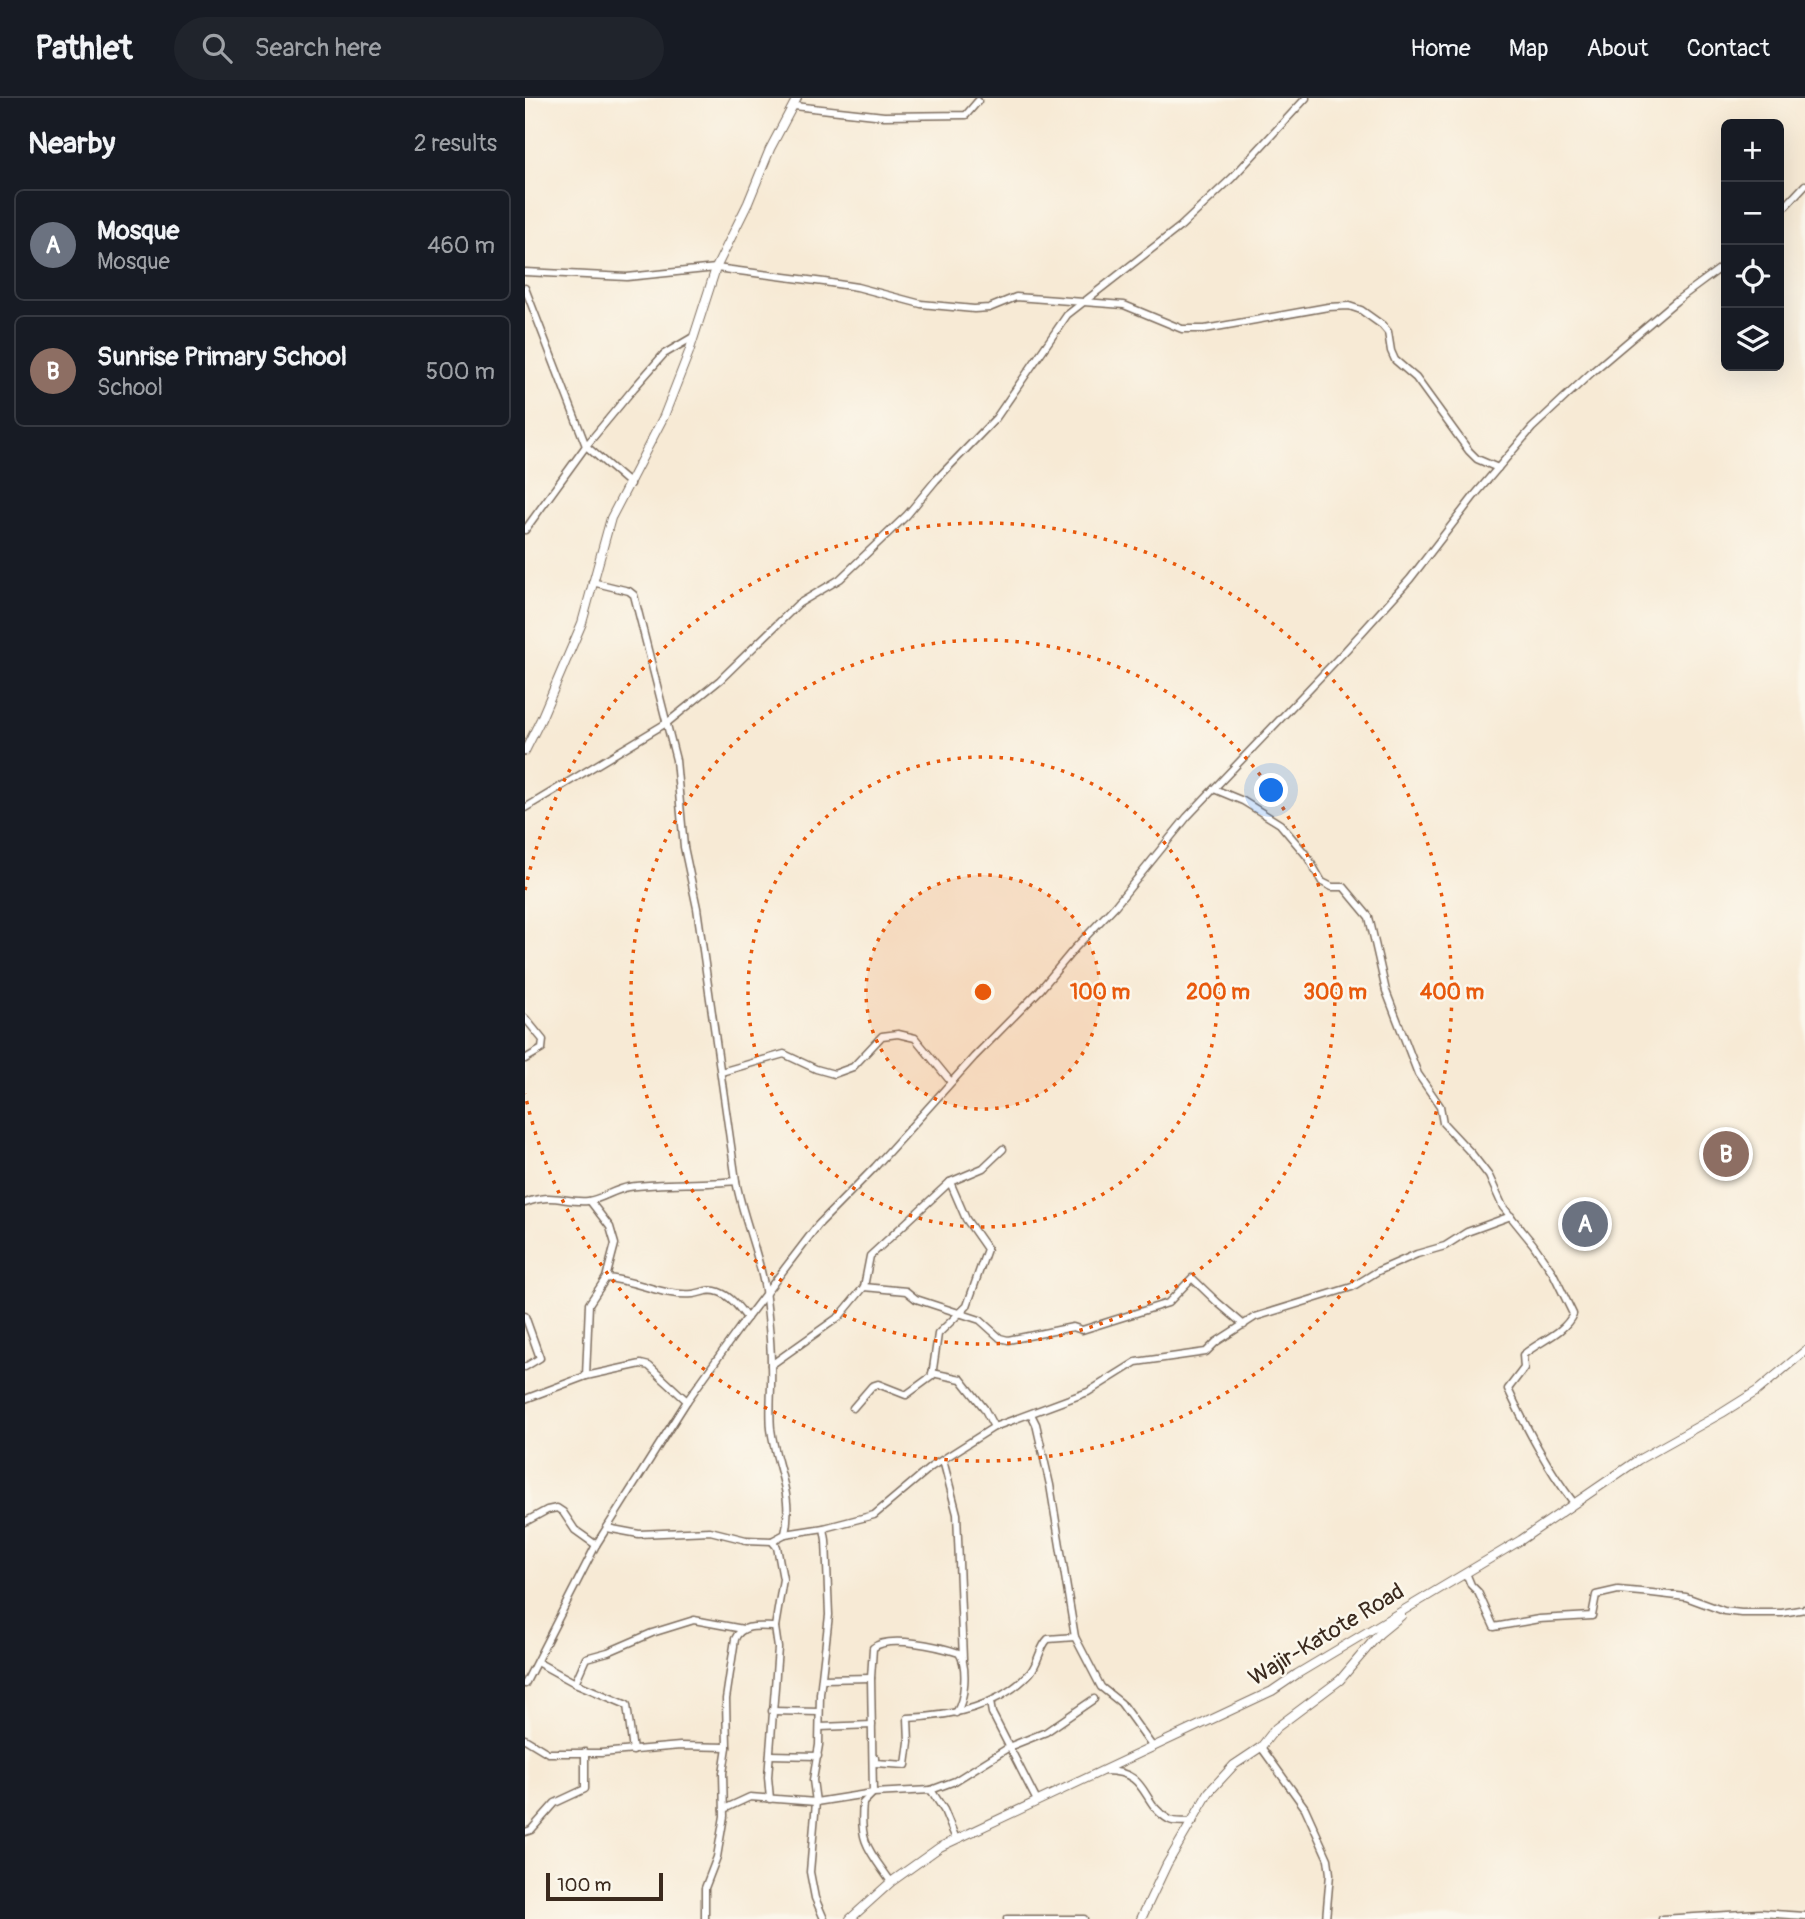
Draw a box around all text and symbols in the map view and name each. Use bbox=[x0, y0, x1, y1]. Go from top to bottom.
search box bbox=[174, 17, 664, 80]
text: Pathlet bbox=[35, 28, 132, 69]
icon: search bbox=[198, 29, 236, 67]
text: Search here bbox=[254, 32, 381, 64]
text: Home bbox=[1410, 34, 1471, 63]
text: Map bbox=[1509, 34, 1549, 63]
text: About bbox=[1587, 34, 1649, 63]
text: Contact bbox=[1687, 34, 1770, 63]
map controls bbox=[1721, 119, 1784, 371]
button: + bbox=[1721, 119, 1784, 182]
text: Nearby bbox=[28, 125, 115, 162]
text: 2 results bbox=[414, 129, 497, 158]
button: − bbox=[1721, 182, 1784, 245]
text: Mosque bbox=[97, 215, 179, 247]
text: A bbox=[46, 231, 60, 260]
text: 460 m bbox=[427, 231, 495, 260]
button: locate bbox=[1721, 245, 1784, 308]
text: Mosque bbox=[97, 247, 170, 276]
button: layers bbox=[1721, 308, 1784, 371]
text: Sunrise Primary School bbox=[97, 341, 347, 373]
text: B bbox=[46, 357, 60, 386]
text: 500 m bbox=[426, 357, 495, 386]
text: School bbox=[97, 373, 163, 402]
your location bbox=[1254, 773, 1288, 807]
text: 100 m bbox=[1070, 979, 1130, 1006]
text: 200 m bbox=[1186, 979, 1250, 1006]
text: 300 m bbox=[1303, 979, 1367, 1006]
text: 400 m bbox=[1420, 979, 1484, 1006]
centre of rings bbox=[971, 980, 995, 1004]
pin: B bbox=[1703, 1128, 1749, 1180]
pin: A bbox=[1562, 1198, 1608, 1250]
street label: Wajir-Katote Road bbox=[1243, 1577, 1409, 1692]
scale bar bbox=[546, 1870, 663, 1902]
text: 100 m bbox=[557, 1873, 611, 1897]

